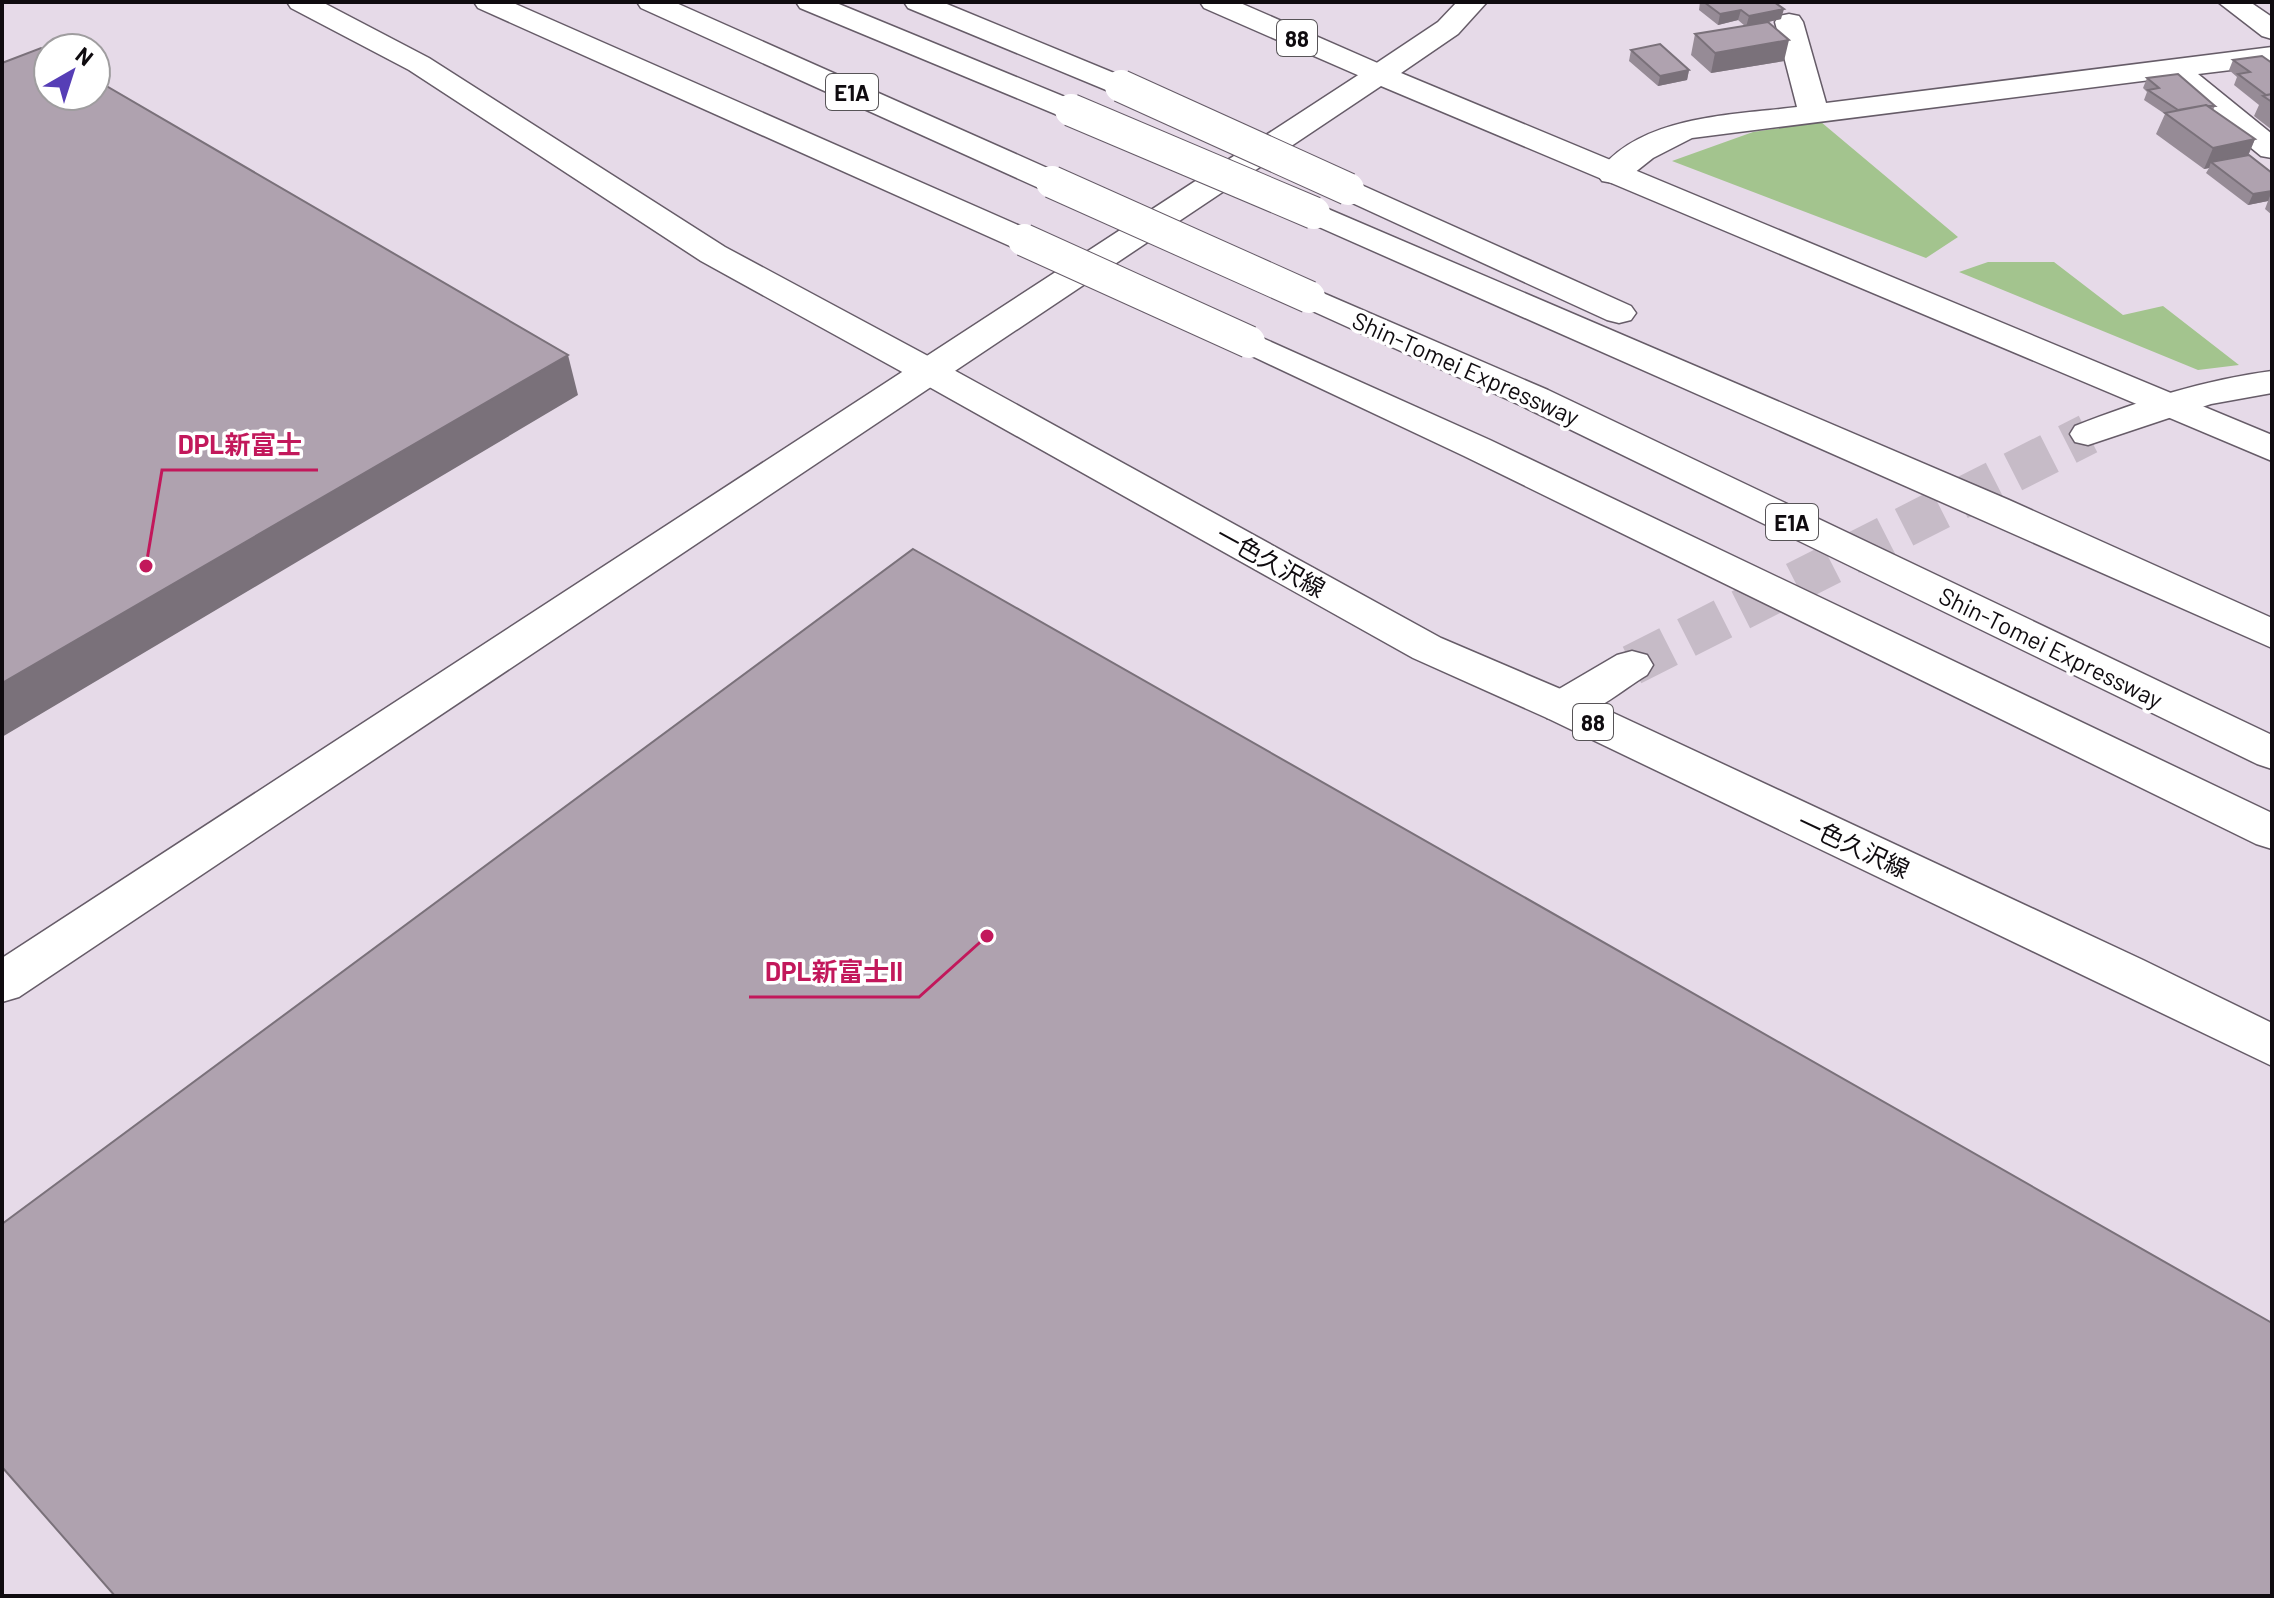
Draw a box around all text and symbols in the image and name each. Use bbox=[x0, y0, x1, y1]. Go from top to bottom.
road number: 88 bbox=[1277, 20, 1317, 56]
north arrow bbox=[32, 32, 112, 112]
text: N bbox=[71, 41, 99, 70]
road number: E1A bbox=[826, 74, 878, 110]
street label: Shin-Tomei Expressway bbox=[1348, 305, 1584, 431]
callout: DPL新富士 bbox=[162, 420, 318, 470]
text: DPL新富士 bbox=[178, 428, 302, 459]
road number: E1A bbox=[1766, 504, 1818, 540]
street label: 一色久沢線 bbox=[1211, 519, 1331, 603]
street label: Shin-Tomei Expressway bbox=[1935, 580, 2167, 714]
road number: 88 bbox=[1573, 704, 1613, 740]
street label: 一色久沢線 bbox=[1793, 807, 1915, 883]
callout: DPL新富士II bbox=[749, 947, 919, 997]
text: DPL新富士II bbox=[765, 955, 903, 986]

